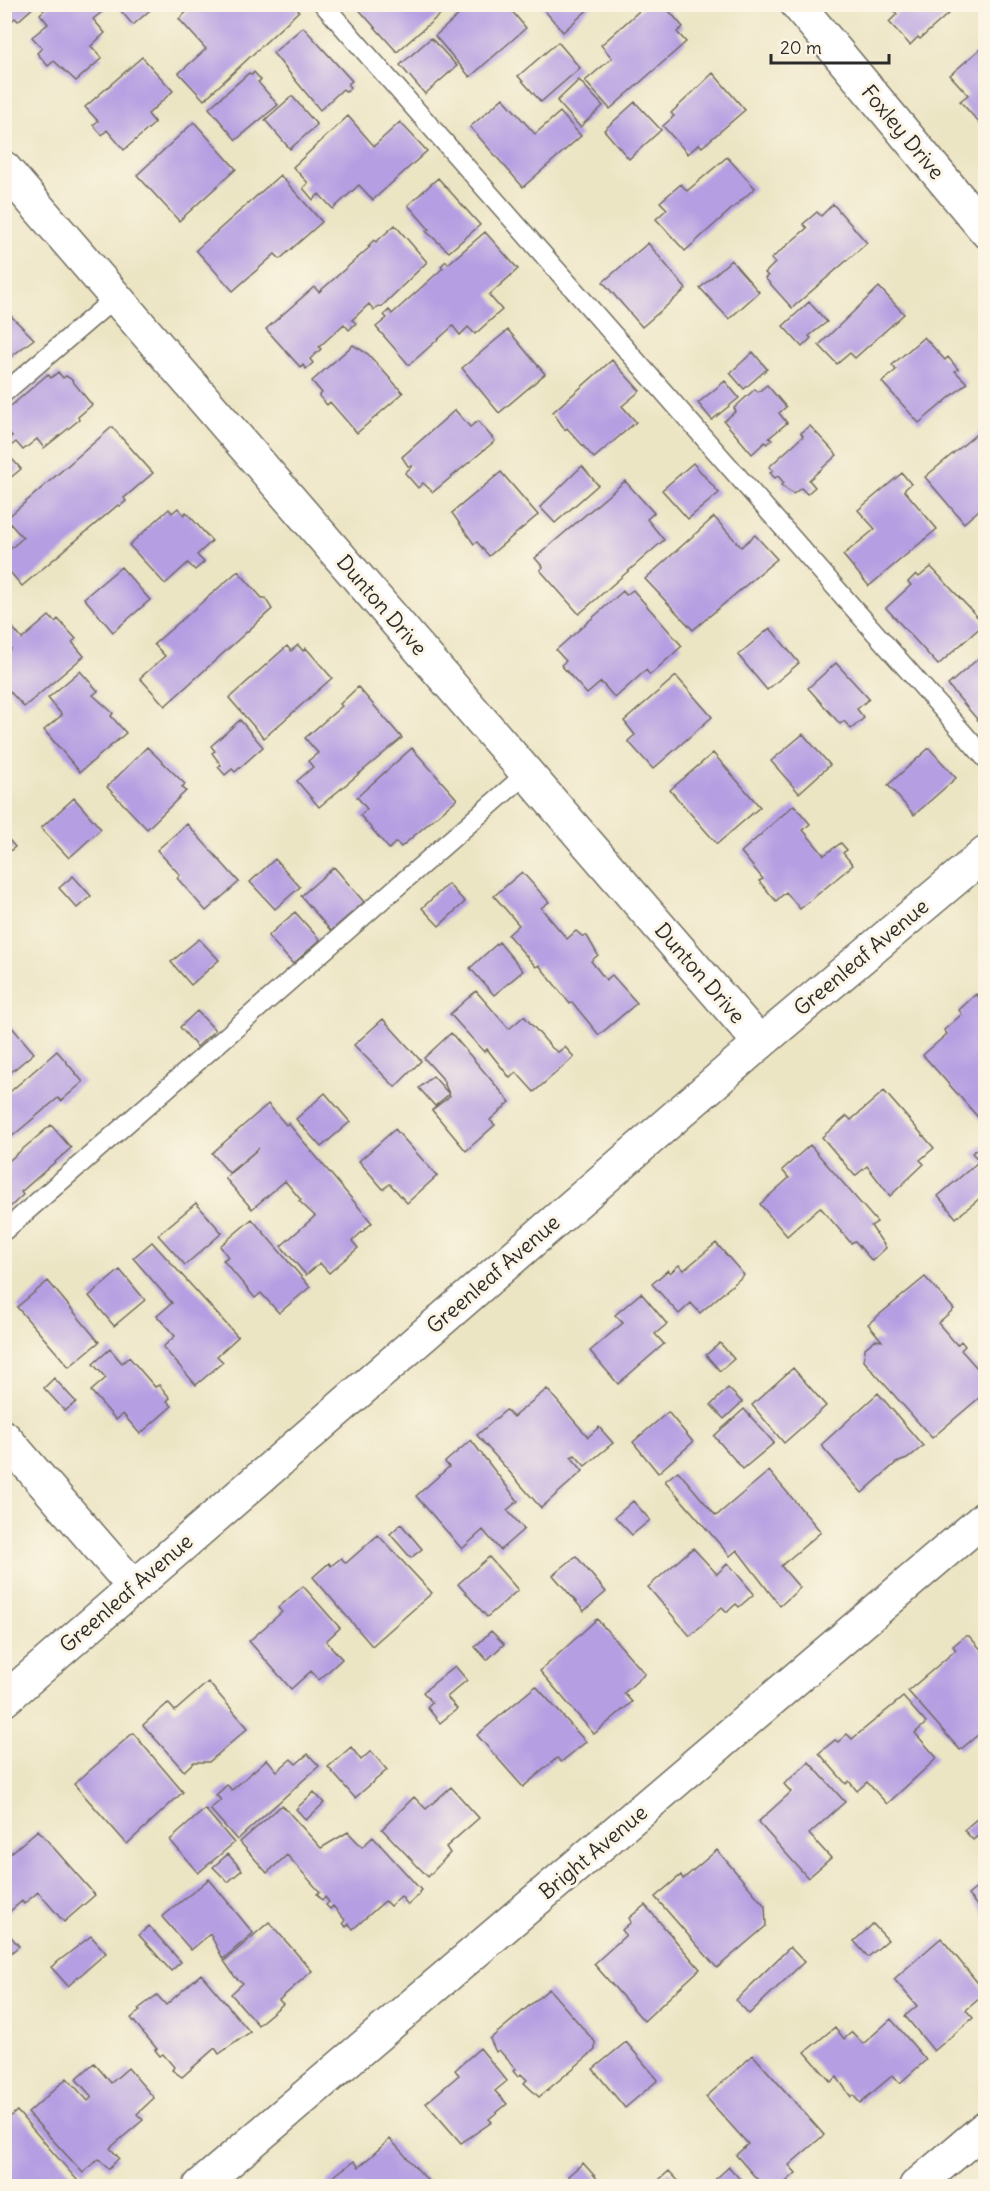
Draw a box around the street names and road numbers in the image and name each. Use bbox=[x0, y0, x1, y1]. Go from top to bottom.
street label: Foxley Drive bbox=[856, 79, 950, 185]
street label: Dunton Drive bbox=[331, 549, 433, 661]
street label: Greenleaf Avenue bbox=[788, 893, 934, 1021]
street label: Dunton Drive bbox=[649, 917, 751, 1029]
street label: Greenleaf Avenue bbox=[421, 1209, 565, 1339]
street label: Greenleaf Avenue bbox=[54, 1528, 198, 1658]
street label: Bright Avenue bbox=[533, 1799, 653, 1905]

